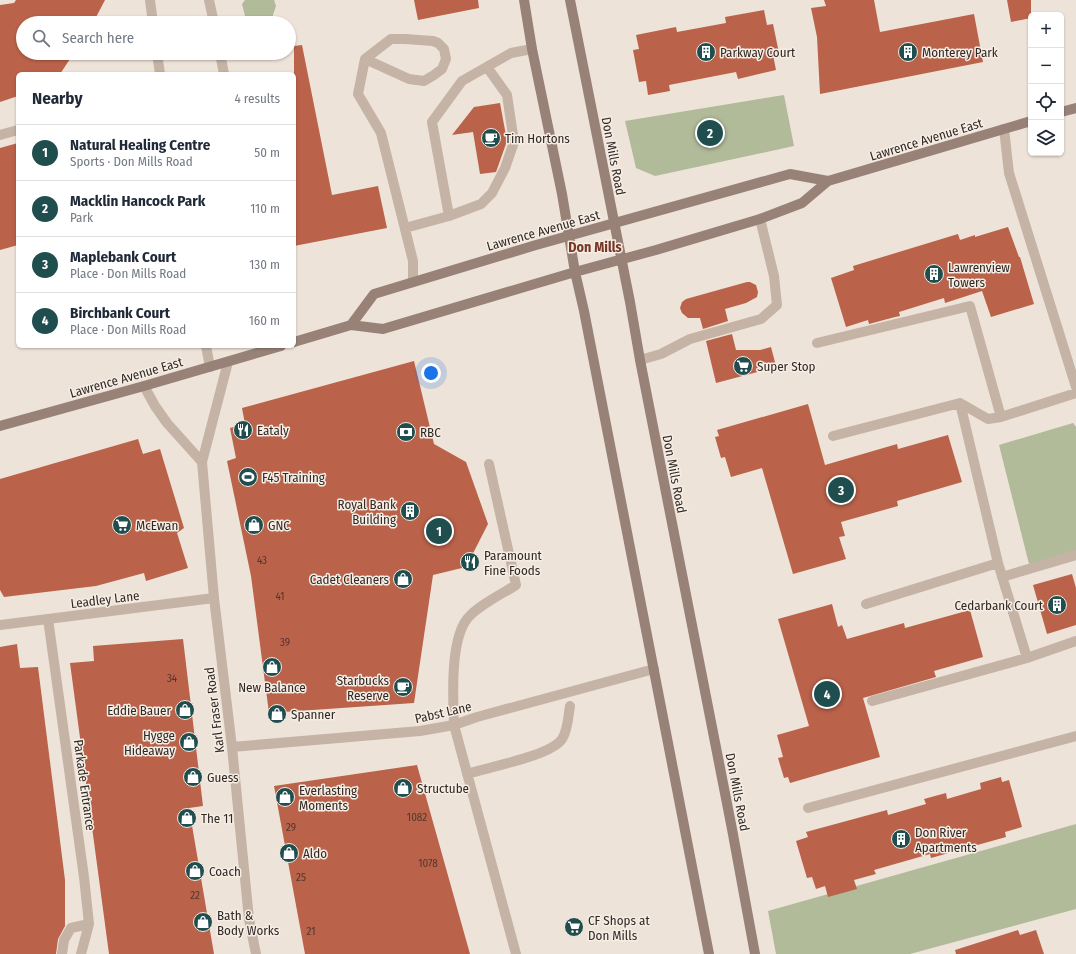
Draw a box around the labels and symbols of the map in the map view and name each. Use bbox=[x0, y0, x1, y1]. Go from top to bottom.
building icon: Parkway Court bbox=[695, 41, 717, 63]
building icon: Monterey Park bbox=[897, 41, 919, 63]
place label: Parkway Court bbox=[720, 45, 796, 60]
place label: Monterey Park bbox=[922, 45, 999, 60]
street label: Lawrence Avenue East bbox=[868, 115, 985, 164]
street label: Don Mills Road bbox=[599, 116, 628, 196]
pin: 2 bbox=[697, 118, 723, 148]
cafe icon: Tim Hortons bbox=[480, 127, 502, 149]
place label: Tim Hortons bbox=[505, 131, 570, 146]
street label: Lawrence Avenue East bbox=[485, 207, 602, 254]
district label: Don Mills bbox=[568, 239, 622, 256]
place label: Lawrenview Towers bbox=[948, 260, 1010, 290]
building icon: Lawrenview Towers bbox=[923, 263, 945, 285]
street label: Lawrence Avenue East bbox=[68, 354, 185, 401]
supermarket icon: Super Stop bbox=[732, 355, 754, 377]
place label: Super Stop bbox=[757, 359, 816, 374]
your location bbox=[421, 363, 441, 383]
restaurant icon: Eataly bbox=[232, 419, 254, 441]
bank icon: RBC bbox=[395, 421, 417, 443]
place label: Eataly bbox=[257, 423, 289, 438]
place label: RBC bbox=[420, 425, 441, 440]
street label: Don Mills Road bbox=[660, 434, 689, 514]
sports icon: F45 Training bbox=[237, 466, 259, 488]
place label: F45 Training bbox=[262, 470, 326, 485]
pin: 3 bbox=[828, 475, 854, 505]
place label: Royal Bank Building bbox=[338, 497, 397, 527]
building icon: Royal Bank Building bbox=[399, 500, 421, 522]
supermarket icon: McEwan bbox=[111, 514, 133, 536]
shop icon: GNC bbox=[243, 514, 265, 536]
pin: 1 bbox=[426, 516, 452, 546]
place label: McEwan bbox=[136, 518, 178, 533]
place label: GNC bbox=[268, 518, 290, 533]
place label: Paramount Fine Foods bbox=[484, 548, 542, 578]
restaurant icon: Paramount Fine Foods bbox=[459, 551, 481, 573]
house number: 43 bbox=[257, 554, 267, 567]
shop icon: Cadet Cleaners bbox=[392, 568, 414, 590]
place label: Cadet Cleaners bbox=[310, 572, 389, 587]
street label: Leadley Lane bbox=[70, 588, 140, 611]
house number: 41 bbox=[275, 590, 285, 603]
building icon: Cedarbank Court bbox=[1046, 594, 1068, 616]
place label: Cedarbank Court bbox=[954, 598, 1044, 613]
house number: 39 bbox=[280, 636, 290, 649]
shop icon: New Balance bbox=[261, 656, 283, 678]
street label: Karl Fraser Road bbox=[202, 666, 227, 754]
house number: 34 bbox=[167, 672, 178, 685]
place label: Starbucks Reserve bbox=[337, 673, 389, 703]
cafe icon: Starbucks Reserve bbox=[392, 676, 414, 698]
pin: 4 bbox=[814, 679, 840, 709]
place label: New Balance bbox=[238, 680, 306, 695]
shop icon: Eddie Bauer bbox=[174, 699, 196, 721]
street label: Pabst Lane bbox=[413, 699, 473, 726]
place label: Eddie Bauer bbox=[107, 703, 171, 718]
shop icon: Spanner bbox=[266, 703, 288, 725]
place label: Spanner bbox=[291, 707, 336, 722]
place label: Hygge Hideaway bbox=[124, 728, 175, 758]
shop icon: Hygge Hideaway bbox=[178, 731, 200, 753]
street label: Parkade Entrance bbox=[71, 739, 98, 832]
street label: Don Mills Road bbox=[723, 752, 752, 832]
shop icon: Guess bbox=[182, 766, 204, 788]
place label: Guess bbox=[207, 770, 239, 785]
shop icon: Structube bbox=[392, 777, 414, 799]
place label: Structube bbox=[417, 781, 469, 796]
place label: Everlasting Moments bbox=[299, 783, 358, 813]
shop icon: Everlasting Moments bbox=[274, 786, 296, 808]
shop icon: The 11 bbox=[176, 807, 198, 829]
place label: The 11 bbox=[201, 811, 233, 826]
house number: 1082 bbox=[407, 811, 427, 824]
house number: 29 bbox=[286, 821, 296, 834]
place label: Don River Apartments bbox=[915, 825, 977, 855]
building icon: Don River Apartments bbox=[890, 828, 912, 850]
shop icon: Aldo bbox=[278, 842, 300, 864]
place label: Aldo bbox=[303, 846, 327, 861]
house number: 1078 bbox=[418, 857, 438, 870]
shop icon: Coach bbox=[184, 860, 206, 882]
place label: Coach bbox=[209, 864, 241, 879]
house number: 25 bbox=[296, 871, 306, 884]
house number: 22 bbox=[190, 889, 200, 902]
place label: Bath & Body Works bbox=[217, 908, 280, 938]
shop icon: Bath & Body Works bbox=[192, 911, 214, 933]
place label: CF Shops at Don Mills bbox=[588, 913, 650, 943]
supermarket icon: CF Shops at Don Mills bbox=[563, 916, 585, 938]
house number: 21 bbox=[307, 925, 315, 938]

